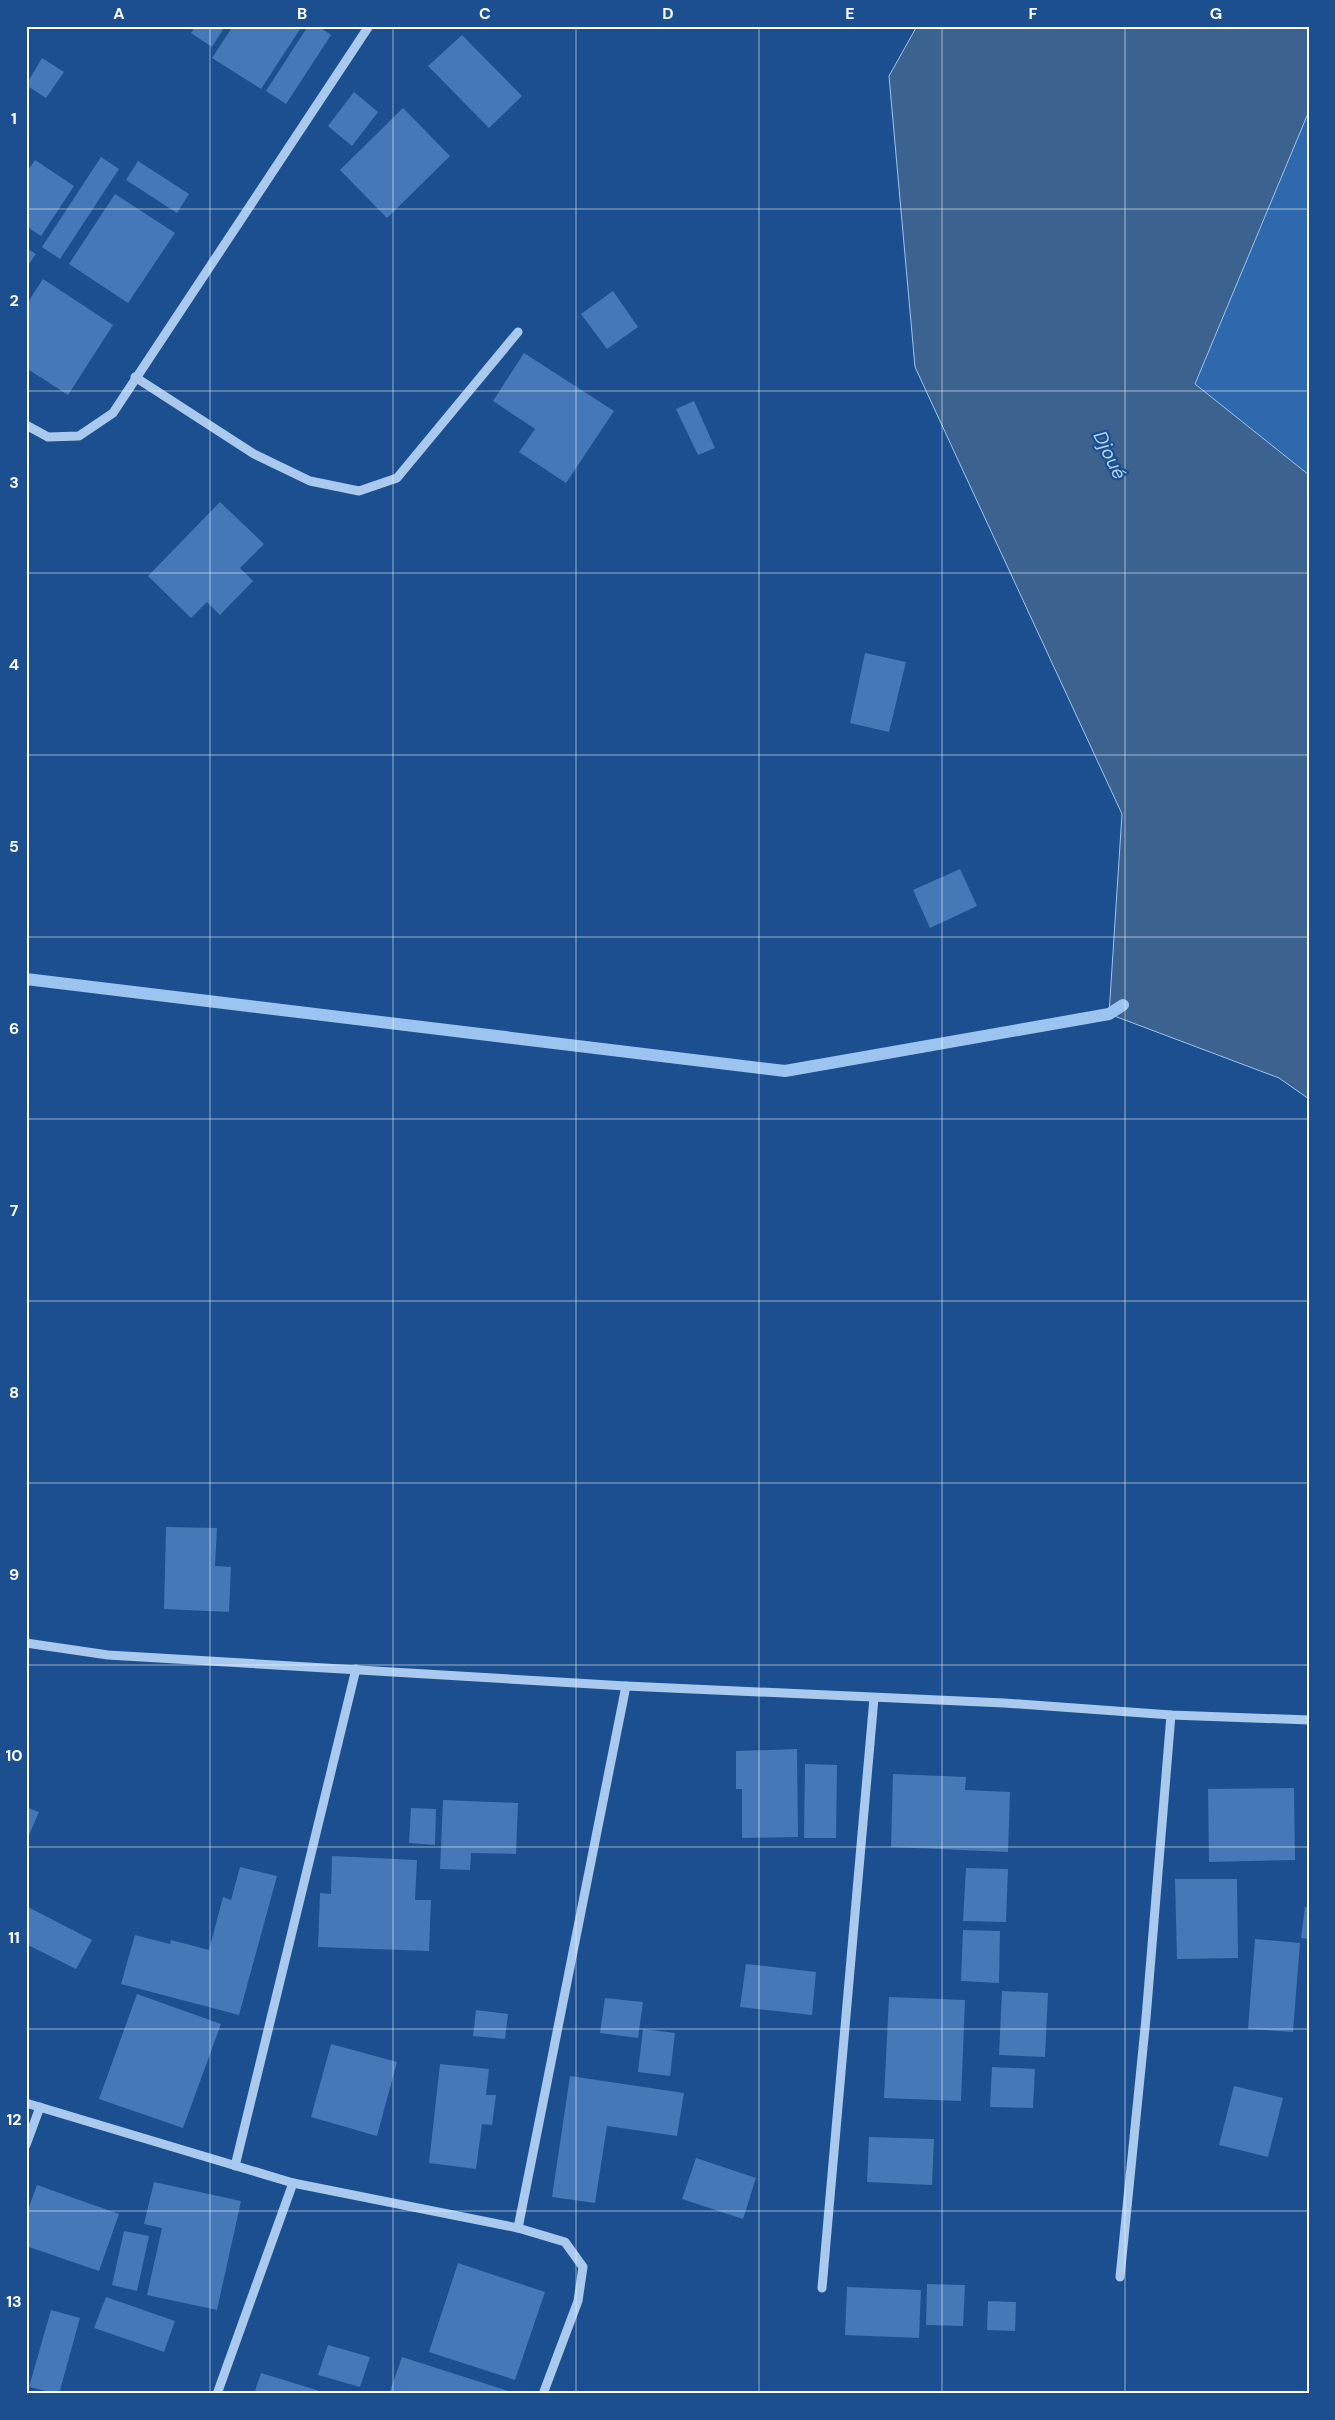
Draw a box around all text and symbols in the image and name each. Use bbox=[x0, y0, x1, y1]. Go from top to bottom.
text: A bbox=[113, 3, 125, 24]
text: B bbox=[297, 3, 307, 24]
text: C bbox=[479, 3, 491, 24]
text: D bbox=[662, 3, 674, 24]
text: E bbox=[845, 3, 855, 24]
text: F bbox=[1029, 3, 1038, 24]
text: G bbox=[1210, 3, 1222, 24]
text: 1 bbox=[11, 108, 17, 129]
text: 2 bbox=[9, 290, 19, 311]
water label: Djoué bbox=[1088, 427, 1132, 484]
text: 3 bbox=[9, 472, 19, 493]
text: 4 bbox=[9, 654, 19, 675]
text: 5 bbox=[9, 836, 19, 857]
text: 6 bbox=[9, 1018, 19, 1039]
text: 7 bbox=[10, 1200, 19, 1221]
text: 8 bbox=[9, 1382, 19, 1403]
text: 9 bbox=[9, 1564, 19, 1585]
text: 10 bbox=[5, 1745, 23, 1766]
text: 11 bbox=[8, 1927, 20, 1948]
text: 12 bbox=[6, 2109, 22, 2130]
text: 13 bbox=[6, 2291, 22, 2312]

